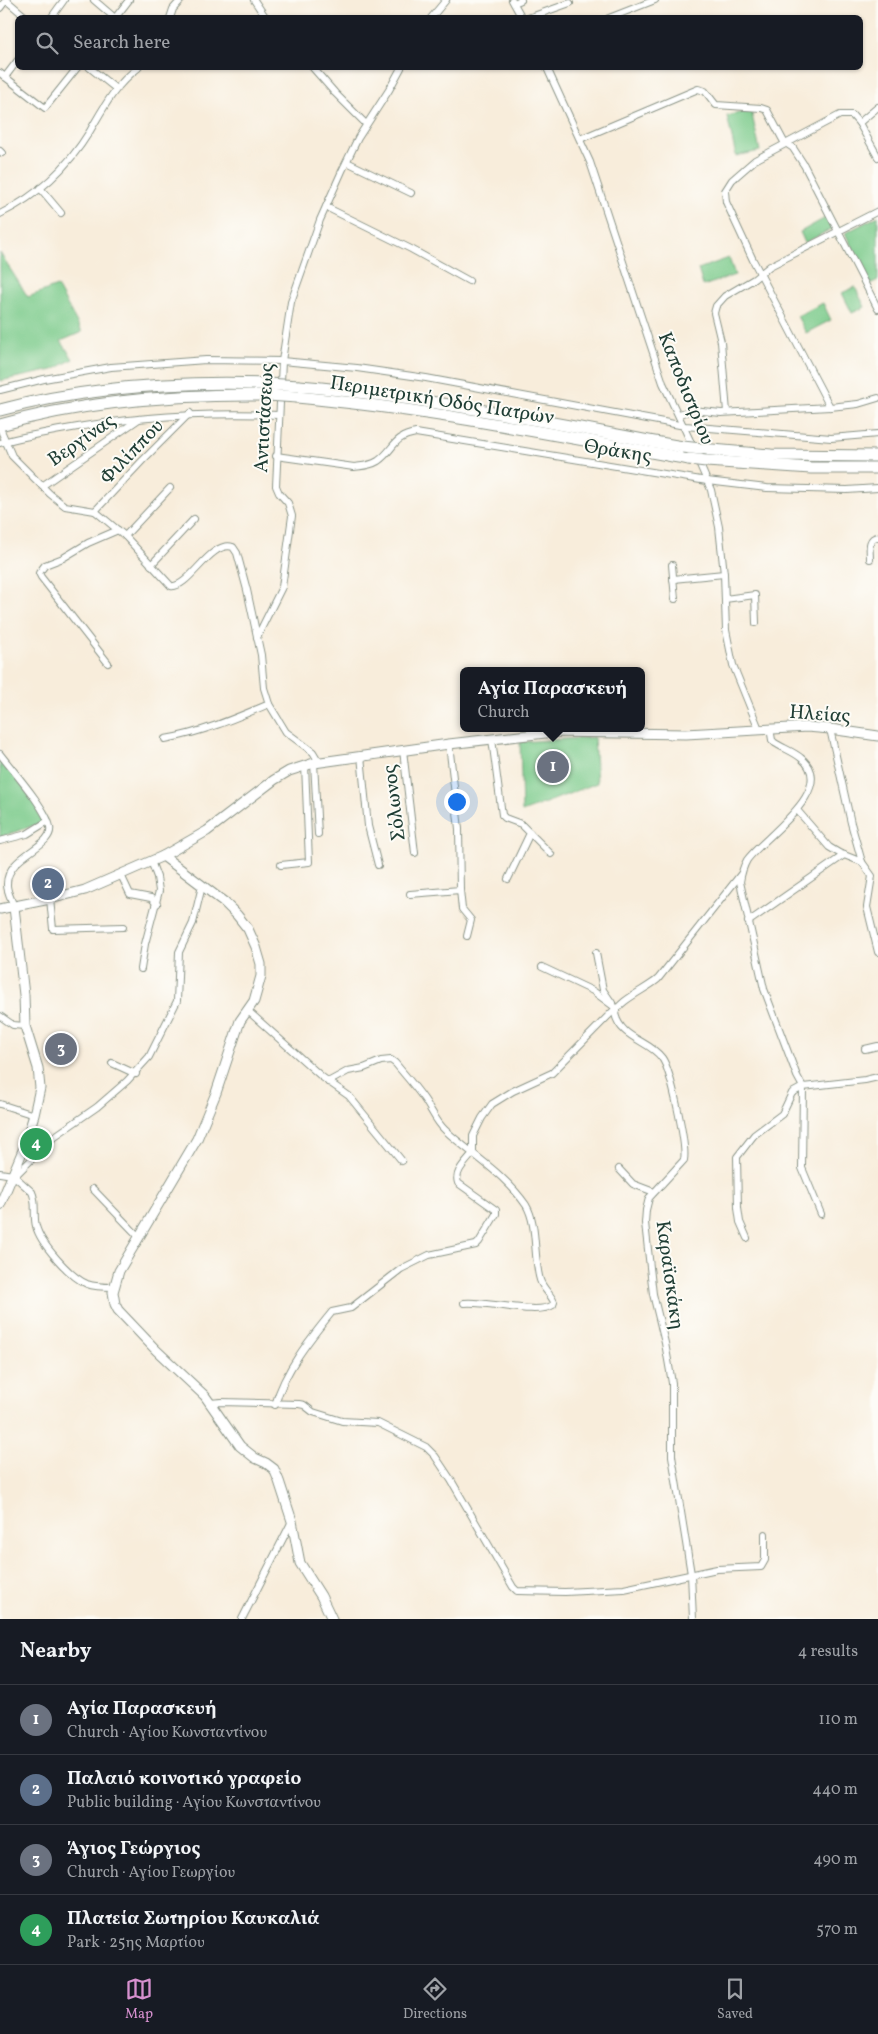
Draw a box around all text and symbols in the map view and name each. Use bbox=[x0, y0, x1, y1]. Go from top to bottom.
search box bbox=[15, 15, 863, 70]
icon: search bbox=[33, 29, 61, 57]
text: Search here bbox=[73, 30, 170, 56]
street label: Καποδιστρίου bbox=[650, 328, 721, 449]
street label: Αντιστάσεως bbox=[248, 363, 282, 474]
street label: Περιμετρική Οδός Πατρών bbox=[328, 369, 556, 433]
street label: Βεργίνας bbox=[43, 407, 122, 474]
street label: Φιλίππου bbox=[94, 413, 171, 491]
street label: Θράκης bbox=[582, 433, 654, 471]
popup bbox=[460, 667, 645, 732]
text: Αγία Παρασκευή bbox=[478, 676, 627, 702]
street label: Ηλείας bbox=[788, 699, 851, 731]
text: Church bbox=[478, 702, 530, 724]
pin: 1 bbox=[537, 748, 569, 786]
street label: Σόλωνος bbox=[376, 763, 414, 843]
your location bbox=[444, 789, 470, 815]
pin: 2 bbox=[32, 865, 64, 903]
pin: 3 bbox=[45, 1030, 77, 1068]
pin: 4 bbox=[20, 1125, 52, 1163]
street label: Καραϊσκάκη bbox=[647, 1219, 691, 1332]
text: Nearby bbox=[20, 1637, 91, 1666]
text: 4 results bbox=[798, 1641, 858, 1663]
text: Αγία Παρασκευή bbox=[67, 1696, 217, 1722]
text: 1 bbox=[33, 1709, 39, 1731]
text: 110 m bbox=[819, 1709, 858, 1731]
text: Church · Αγίου Κωνσταντίνου bbox=[67, 1722, 267, 1744]
text: Παλαιό κοινοτικό γραφείο bbox=[67, 1766, 302, 1792]
text: 2 bbox=[32, 1779, 40, 1801]
text: 440 m bbox=[812, 1779, 858, 1801]
text: Public building · Αγίου Κωνσταντίνου bbox=[67, 1792, 321, 1814]
text: Άγιος Γεώργιος bbox=[67, 1836, 200, 1862]
text: 3 bbox=[32, 1849, 40, 1871]
text: 490 m bbox=[813, 1849, 858, 1871]
text: Church · Αγίου Γεωργίου bbox=[67, 1862, 235, 1884]
text: Πλατεία Σωτηρίου Καυκαλιά bbox=[67, 1906, 320, 1932]
text: 4 bbox=[31, 1919, 41, 1941]
text: 570 m bbox=[816, 1919, 858, 1941]
text: Park · 25ης Μαρτίου bbox=[67, 1932, 205, 1954]
tab: Map bbox=[125, 1975, 153, 2024]
tab: Directions bbox=[403, 1975, 467, 2024]
tab: Saved bbox=[717, 1975, 753, 2024]

